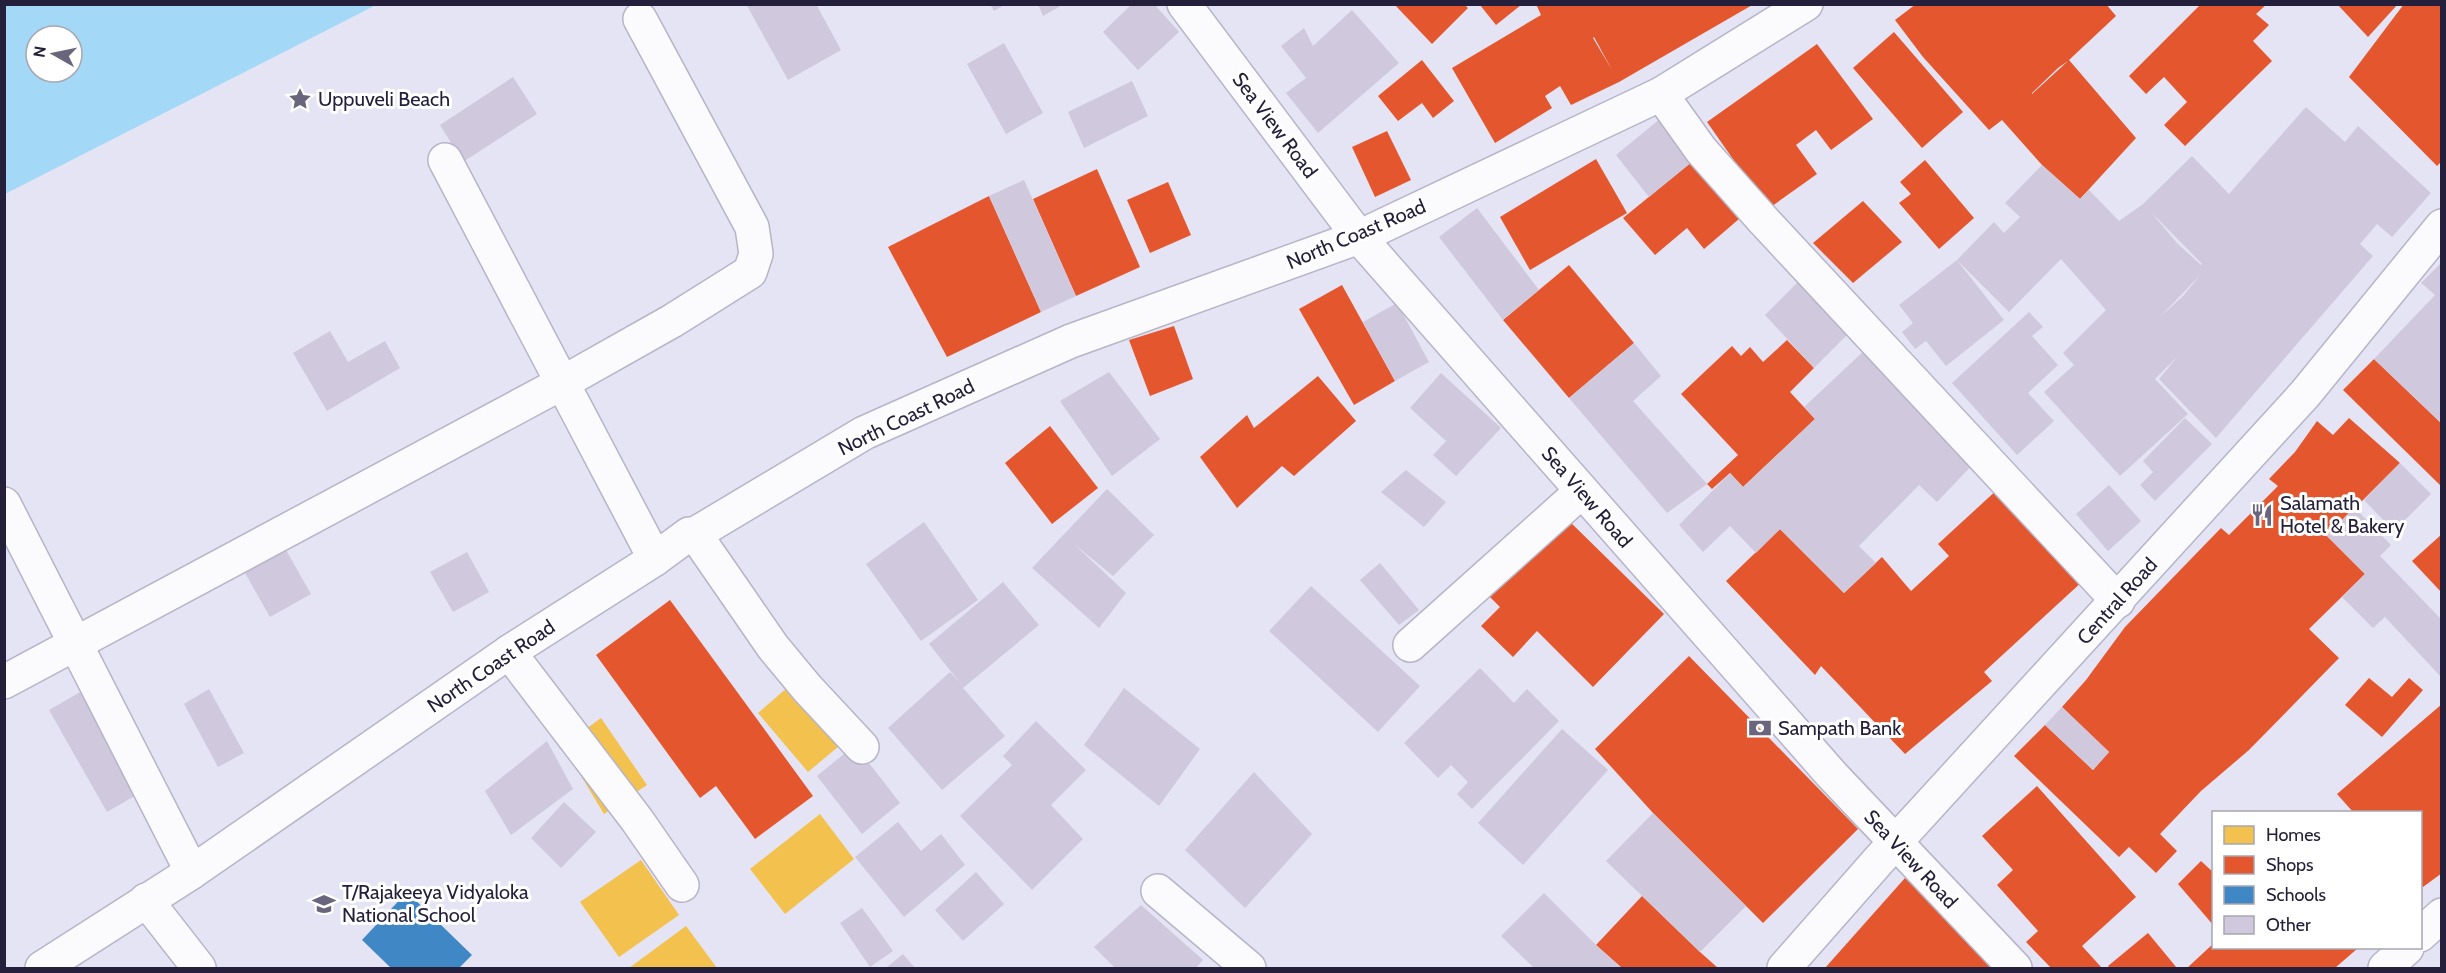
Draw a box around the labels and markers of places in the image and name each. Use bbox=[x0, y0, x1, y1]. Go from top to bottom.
place icon: Uppuveli Beach bbox=[287, 86, 313, 112]
place label: Uppuveli Beach bbox=[318, 87, 450, 111]
place label: Salamath Hotel & Bakery bbox=[2280, 491, 2404, 538]
restaurant icon: Salamath Hotel & Bakery bbox=[2249, 502, 2275, 528]
bank icon: Sampath Bank bbox=[1747, 715, 1773, 741]
place label: Sampath Bank bbox=[1778, 716, 1901, 740]
place label: T/Rajakeeya Vidyaloka National School bbox=[342, 880, 529, 927]
school or university icon: T/Rajakeeya Vidyaloka National School bbox=[311, 891, 337, 917]

